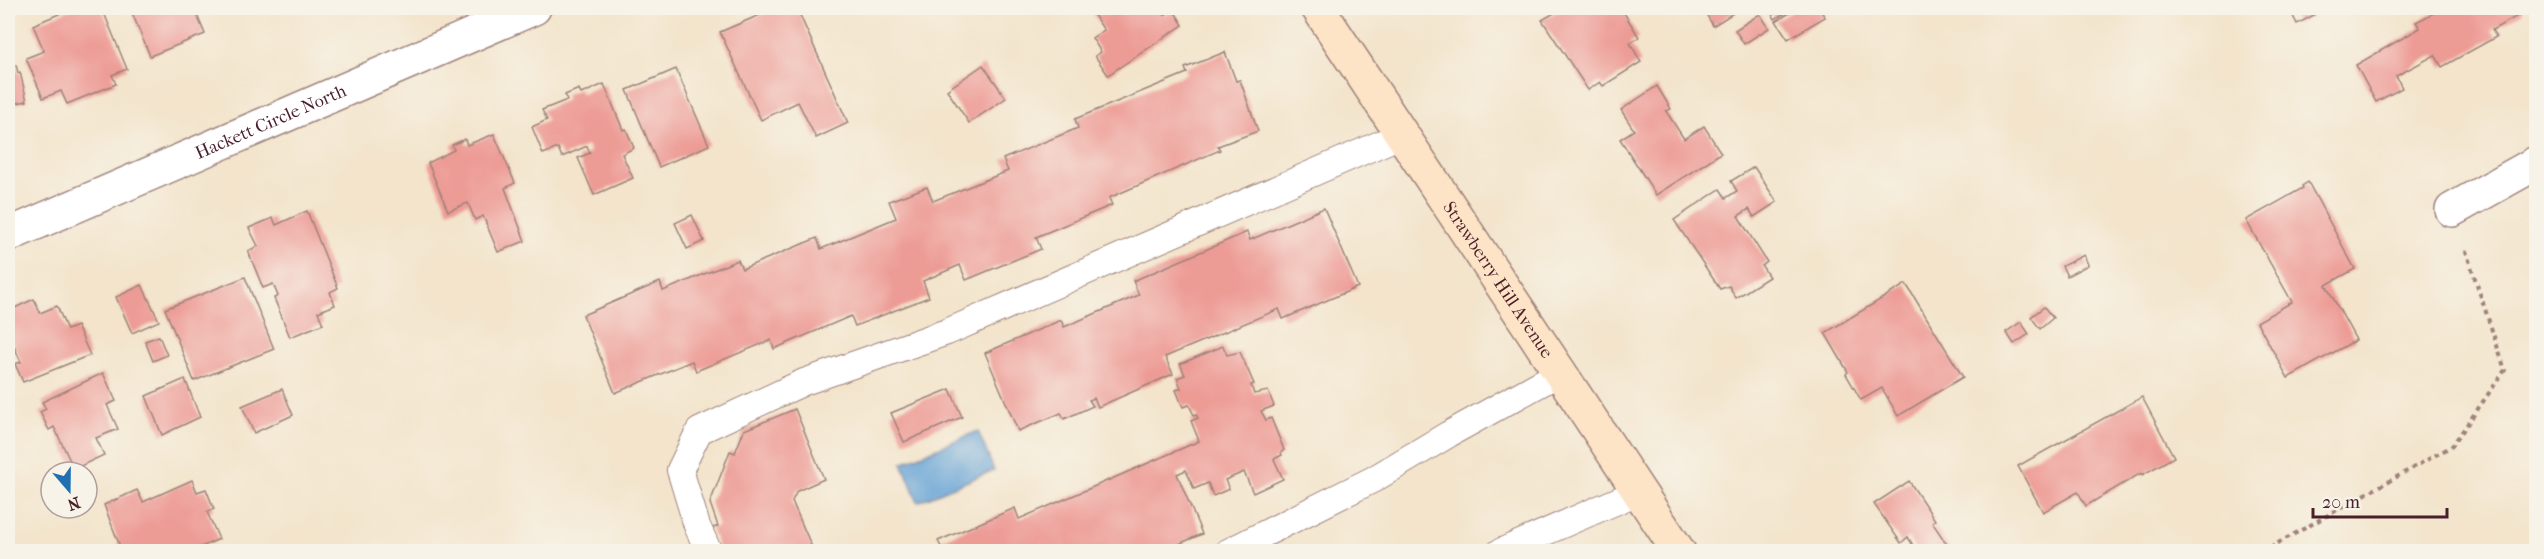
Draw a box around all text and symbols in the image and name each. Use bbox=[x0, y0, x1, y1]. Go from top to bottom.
street label: Hackett Circle North bbox=[192, 80, 349, 164]
street label: Strawberry Hill Avenue bbox=[1438, 198, 1557, 362]
north arrow bbox=[39, 460, 99, 520]
scale bar bbox=[2313, 481, 2446, 519]
text: 20 m bbox=[2322, 492, 2360, 513]
text: N bbox=[64, 493, 83, 515]

